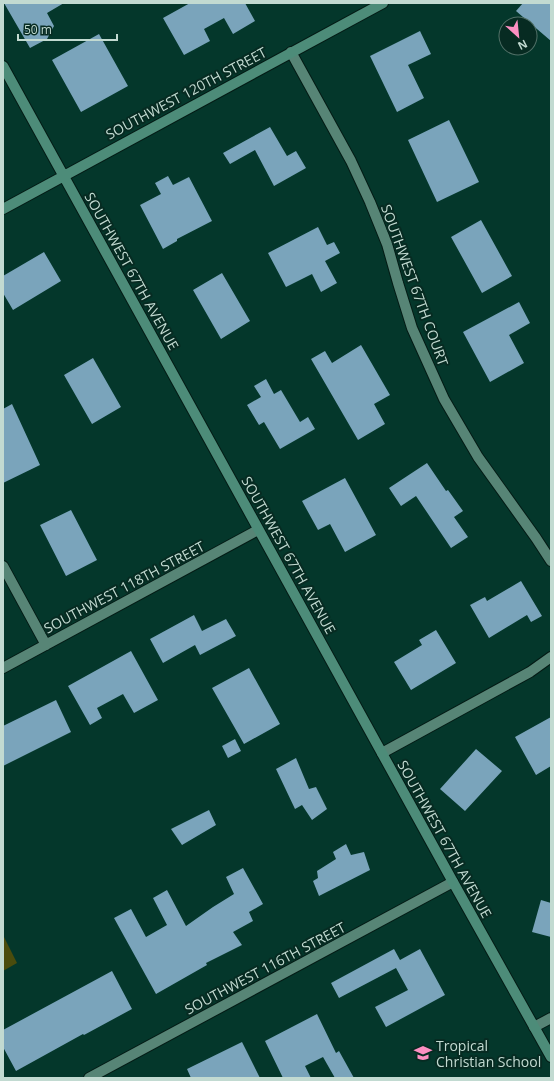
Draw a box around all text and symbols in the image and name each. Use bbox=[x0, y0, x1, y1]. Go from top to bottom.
scale bar bbox=[18, 16, 117, 42]
north arrow bbox=[498, 16, 538, 56]
text: 50 m bbox=[24, 21, 52, 38]
text: N bbox=[515, 37, 530, 54]
street label: SOUTHWEST 120TH STREET bbox=[102, 42, 270, 144]
street label: SOUTHWEST 67TH AVENUE bbox=[81, 189, 183, 353]
street label: SOUTHWEST 67TH COURT bbox=[377, 202, 453, 369]
street label: SOUTHWEST 67TH AVENUE bbox=[238, 473, 340, 637]
street label: SOUTHWEST 118TH STREET bbox=[40, 536, 208, 638]
street label: SOUTHWEST 67TH AVENUE bbox=[394, 757, 496, 921]
street label: SOUTHWEST 116TH STREET bbox=[181, 917, 349, 1019]
place label: Tropical Christian School bbox=[436, 1036, 541, 1071]
school or university icon: Tropical Christian School bbox=[413, 1043, 433, 1063]

